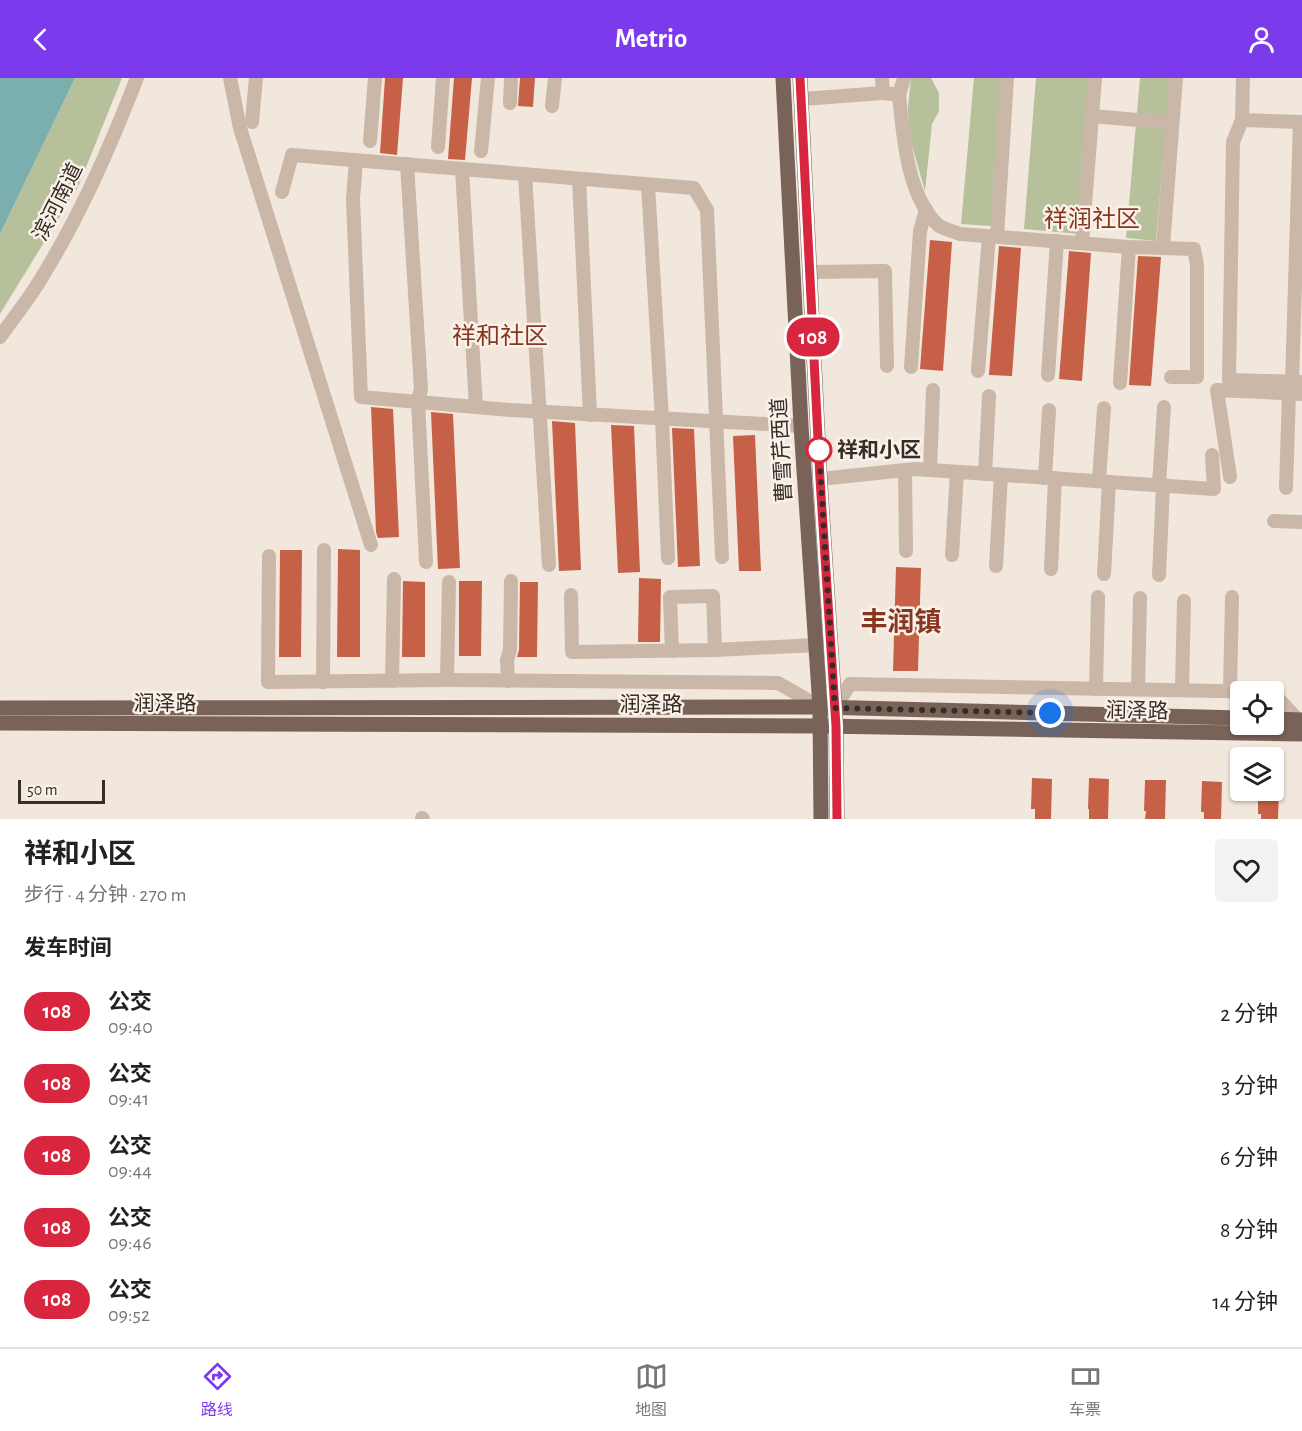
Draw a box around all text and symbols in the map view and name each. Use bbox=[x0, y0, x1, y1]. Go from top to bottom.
icon: back bbox=[24, 23, 57, 56]
icon: person bbox=[1245, 23, 1278, 56]
text: Metrio bbox=[615, 25, 687, 52]
street label: 滨河南道 bbox=[29, 159, 86, 244]
district label: 祥润社区 bbox=[1044, 206, 1140, 232]
line badge: 108 bbox=[778, 318, 848, 356]
district label: 祥和社区 bbox=[452, 323, 548, 349]
text: 108 bbox=[799, 327, 827, 348]
street label: 曹雪芹西道 bbox=[768, 397, 795, 503]
marker: 祥和小区 bbox=[806, 437, 832, 463]
place label: 祥和小区 bbox=[837, 438, 921, 461]
district label: 丰润镇 bbox=[861, 607, 942, 636]
map controls bbox=[1230, 681, 1284, 801]
button: locate bbox=[1230, 681, 1284, 735]
street label: 润泽路 bbox=[134, 692, 197, 714]
street label: 润泽路 bbox=[620, 693, 683, 715]
your location bbox=[1035, 698, 1065, 728]
street label: 润泽路 bbox=[1105, 699, 1169, 722]
button: layers bbox=[1230, 747, 1284, 801]
scale bar bbox=[18, 777, 105, 804]
text: 50 m bbox=[27, 782, 58, 798]
button: heart bbox=[1215, 839, 1278, 902]
text: 祥和小区 bbox=[24, 841, 136, 869]
text: 步行 · 4 分钟 · 270 m bbox=[24, 885, 187, 905]
text: 发车时间 bbox=[24, 937, 112, 959]
text: 公交 bbox=[108, 991, 152, 1013]
text: 108 bbox=[43, 1001, 71, 1022]
text: 2 分钟 bbox=[1220, 1003, 1278, 1025]
text: 09:40 bbox=[108, 1017, 153, 1037]
text: 公交 bbox=[108, 1063, 152, 1085]
text: 108 bbox=[43, 1073, 71, 1094]
text: 3 分钟 bbox=[1221, 1075, 1278, 1097]
text: 09:41 bbox=[108, 1089, 149, 1109]
text: 公交 bbox=[108, 1135, 152, 1157]
text: 108 bbox=[43, 1145, 71, 1166]
text: 6 分钟 bbox=[1220, 1147, 1278, 1169]
text: 09:44 bbox=[108, 1161, 152, 1181]
text: 公交 bbox=[108, 1207, 152, 1229]
text: 108 bbox=[43, 1217, 71, 1238]
text: 8 分钟 bbox=[1220, 1219, 1278, 1241]
text: 09:46 bbox=[108, 1233, 152, 1253]
text: 公交 bbox=[108, 1279, 152, 1301]
text: 108 bbox=[43, 1289, 71, 1310]
text: 14 分钟 bbox=[1212, 1291, 1278, 1313]
text: 09:52 bbox=[108, 1305, 150, 1325]
tab: 路线 bbox=[201, 1360, 234, 1420]
tab: 地图 bbox=[635, 1360, 668, 1420]
tab: 车票 bbox=[1069, 1360, 1102, 1420]

